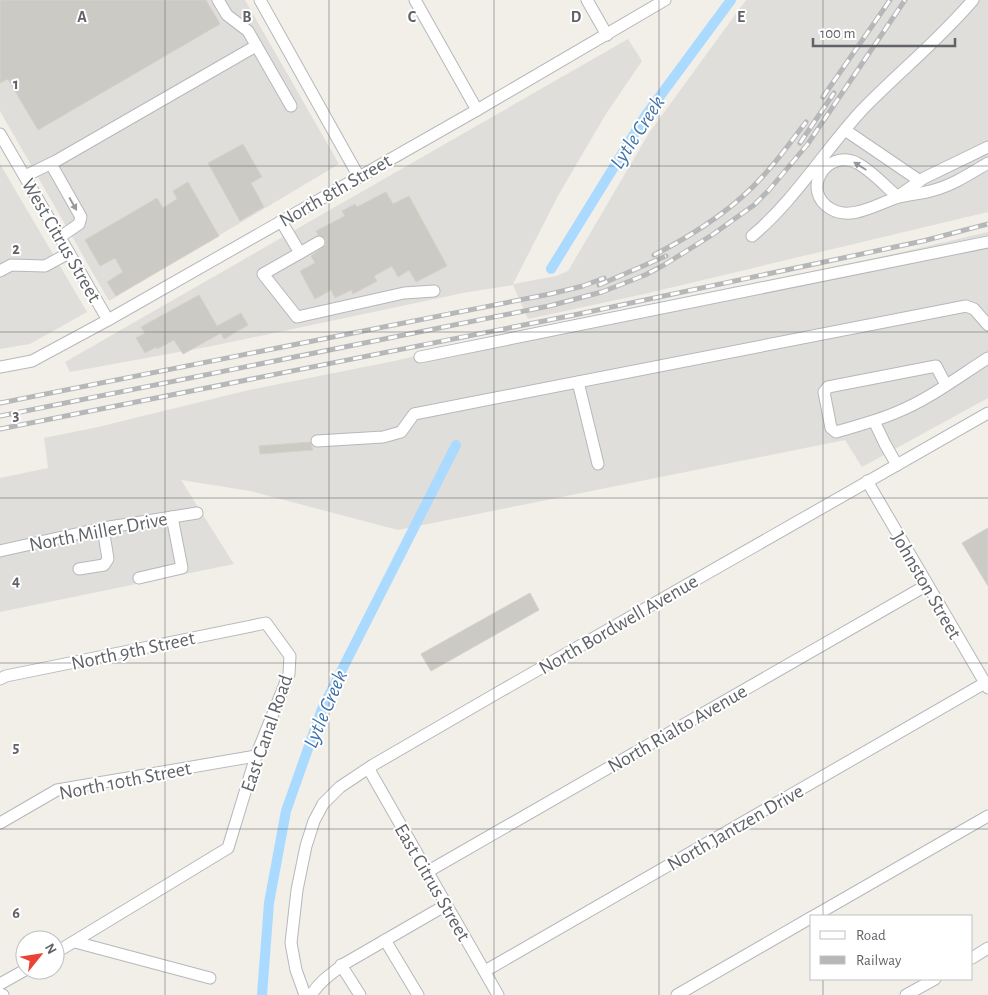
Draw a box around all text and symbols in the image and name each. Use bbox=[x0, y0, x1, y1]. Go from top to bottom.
text: A bbox=[77, 9, 87, 25]
text: B bbox=[242, 9, 252, 25]
text: C bbox=[408, 9, 417, 25]
text: D bbox=[571, 9, 582, 25]
text: E bbox=[737, 9, 745, 25]
scale bar bbox=[813, 15, 956, 47]
text: 100 m bbox=[820, 26, 855, 41]
text: 1 bbox=[13, 76, 19, 92]
water label: Lytle Creek bbox=[606, 92, 669, 172]
street label: North 8th Street bbox=[276, 150, 396, 231]
one-way arrow bbox=[854, 162, 867, 171]
street label: West Citrus Street bbox=[18, 175, 105, 306]
one-way arrow bbox=[69, 197, 78, 210]
text: 2 bbox=[12, 241, 20, 257]
text: 3 bbox=[13, 407, 20, 423]
street label: North Miller Drive bbox=[27, 509, 169, 555]
street label: Johnston Street bbox=[887, 529, 965, 643]
street label: North Bordwell Avenue bbox=[535, 571, 702, 679]
text: 4 bbox=[12, 573, 20, 589]
street label: North 9th Street bbox=[70, 628, 198, 674]
water label: Lytle Creek bbox=[300, 667, 351, 751]
street label: East Canal Road bbox=[238, 672, 296, 795]
street label: North Rialto Avenue bbox=[604, 681, 751, 777]
text: 5 bbox=[13, 739, 20, 755]
street label: North 10th Street bbox=[57, 758, 193, 804]
street label: North Jantzen Drive bbox=[664, 781, 807, 875]
street label: East Citrus Street bbox=[391, 821, 474, 945]
text: 6 bbox=[12, 905, 20, 921]
legend bbox=[810, 915, 973, 980]
text: Road bbox=[856, 928, 886, 943]
north arrow bbox=[15, 930, 65, 980]
text: N bbox=[42, 941, 59, 957]
text: Railway bbox=[856, 953, 902, 968]

